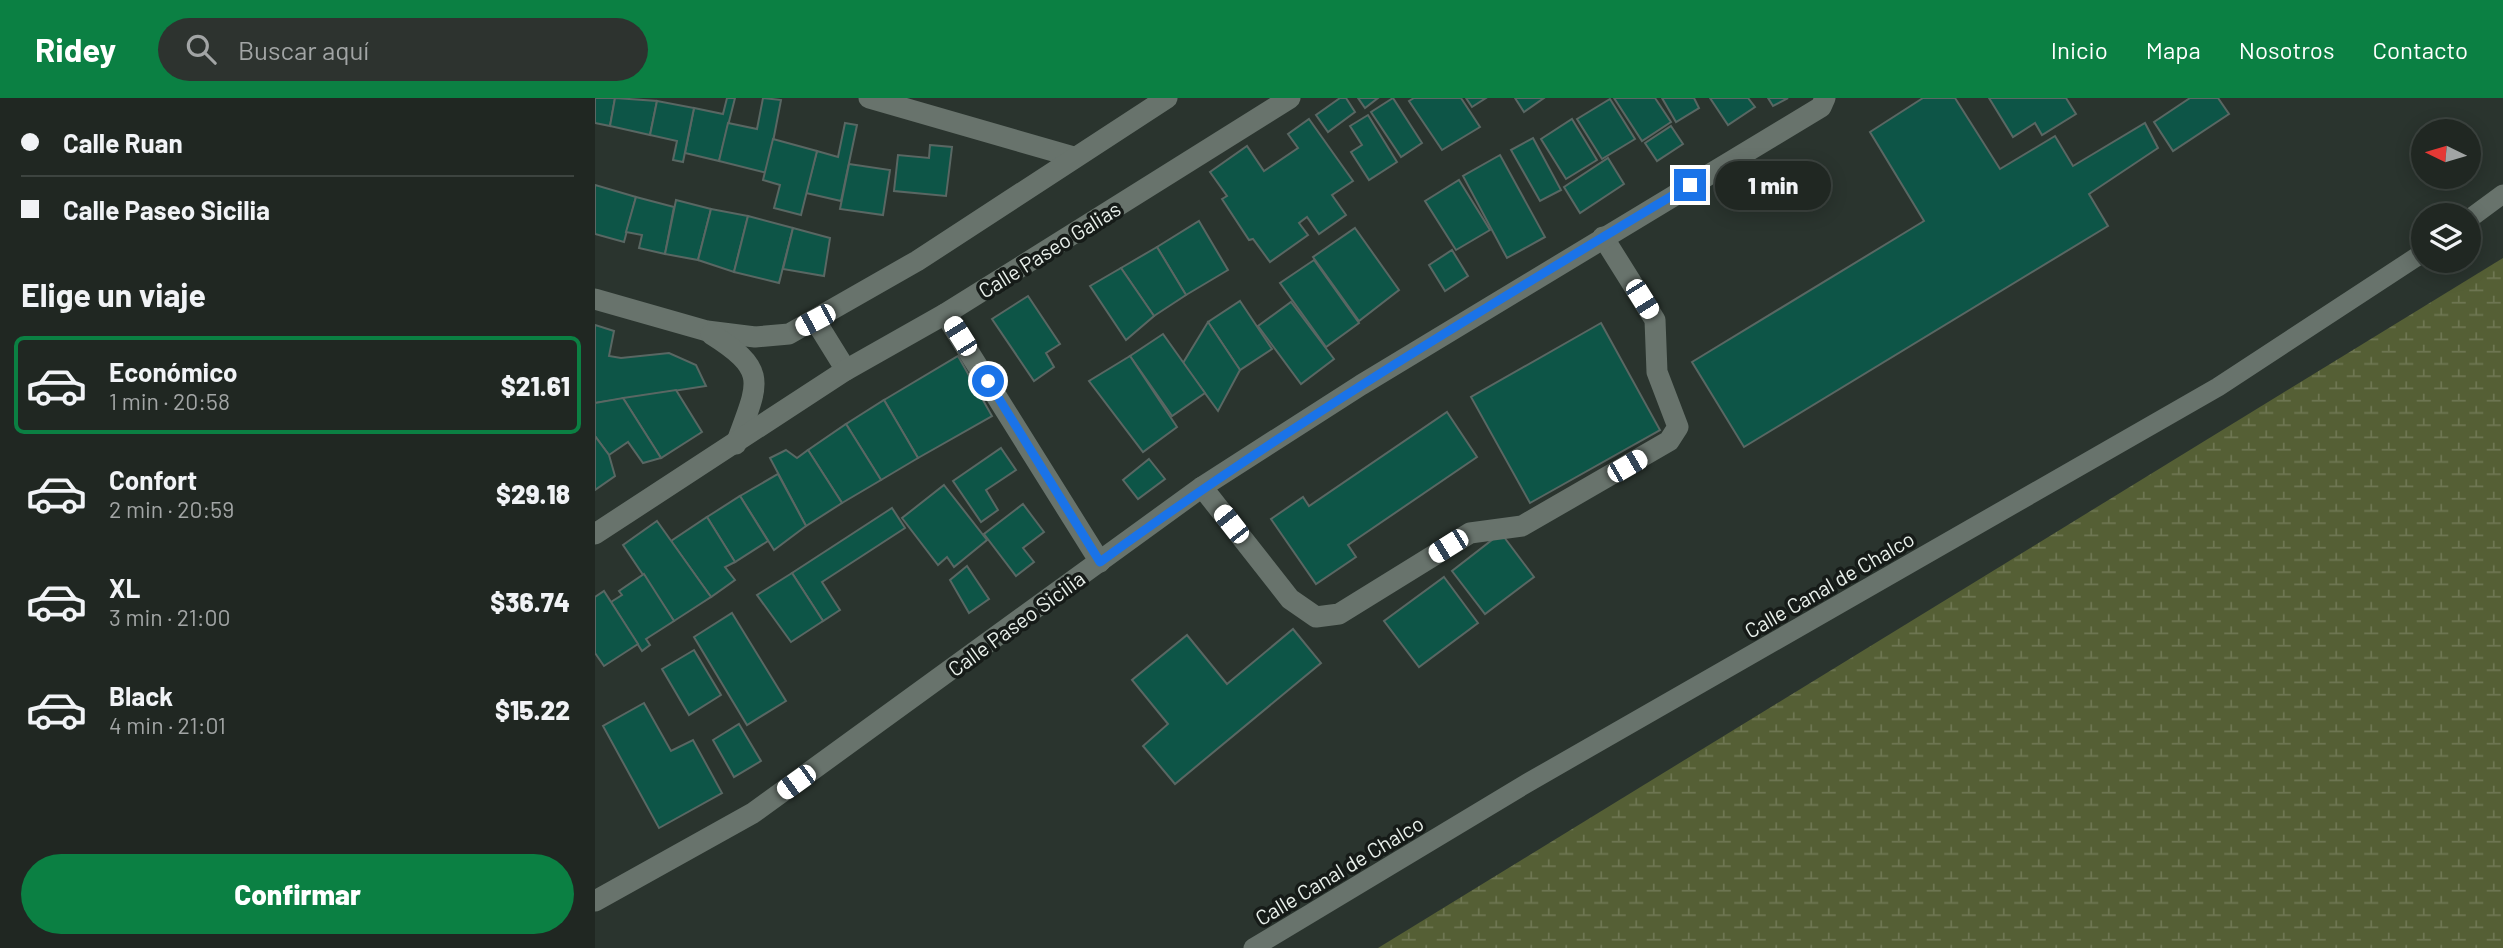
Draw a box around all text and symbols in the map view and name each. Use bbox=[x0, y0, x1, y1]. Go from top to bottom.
search box bbox=[158, 18, 648, 81]
text: Ridey bbox=[35, 29, 116, 69]
icon: search bbox=[182, 30, 220, 68]
text: Buscar aquí bbox=[238, 34, 369, 65]
text: Inicio bbox=[2051, 35, 2108, 64]
text: Mapa bbox=[2146, 35, 2201, 64]
text: Nosotros bbox=[2239, 35, 2335, 64]
text: Contacto bbox=[2373, 35, 2468, 64]
north arrow bbox=[2411, 119, 2481, 189]
map controls bbox=[2411, 119, 2481, 273]
text: Calle Ruan bbox=[63, 127, 183, 158]
callout: 1 min bbox=[1715, 160, 1830, 210]
route end bbox=[1674, 169, 1706, 201]
text: 1 min bbox=[1748, 171, 1798, 199]
text: Calle Paseo Sicilia bbox=[63, 194, 270, 225]
street label: Calle Paseo Galias bbox=[973, 195, 1125, 303]
button: layers bbox=[2411, 203, 2481, 273]
text: Elige un viaje bbox=[21, 275, 206, 313]
car bbox=[1622, 276, 1663, 322]
car bbox=[792, 301, 839, 339]
car bbox=[940, 313, 981, 359]
icon: car bbox=[25, 354, 88, 417]
text: Económico bbox=[109, 356, 238, 387]
route start bbox=[972, 365, 1004, 397]
text: $21.61 bbox=[501, 370, 570, 401]
text: 1 min · 20:58 bbox=[109, 387, 230, 415]
car bbox=[1604, 446, 1651, 486]
icon: car bbox=[25, 462, 88, 525]
text: Confort bbox=[109, 464, 197, 495]
text: $29.18 bbox=[496, 478, 570, 509]
text: 2 min · 20:59 bbox=[109, 495, 234, 523]
car bbox=[1210, 501, 1253, 547]
street label: Calle Canal de Chalco bbox=[1740, 525, 1918, 643]
car bbox=[1425, 526, 1472, 566]
street label: Calle Paseo Sicilia bbox=[943, 565, 1089, 681]
icon: car bbox=[25, 570, 88, 633]
text: XL bbox=[109, 572, 140, 603]
text: $36.74 bbox=[490, 586, 570, 617]
text: 3 min · 21:00 bbox=[109, 603, 231, 631]
icon: car bbox=[25, 678, 88, 741]
text: Black bbox=[109, 680, 173, 711]
text: $15.22 bbox=[495, 694, 570, 725]
text: 4 min · 21:01 bbox=[109, 711, 226, 739]
car bbox=[773, 761, 820, 803]
street label: Calle Canal de Chalco bbox=[1250, 810, 1428, 930]
button: Confirmar bbox=[21, 854, 574, 934]

